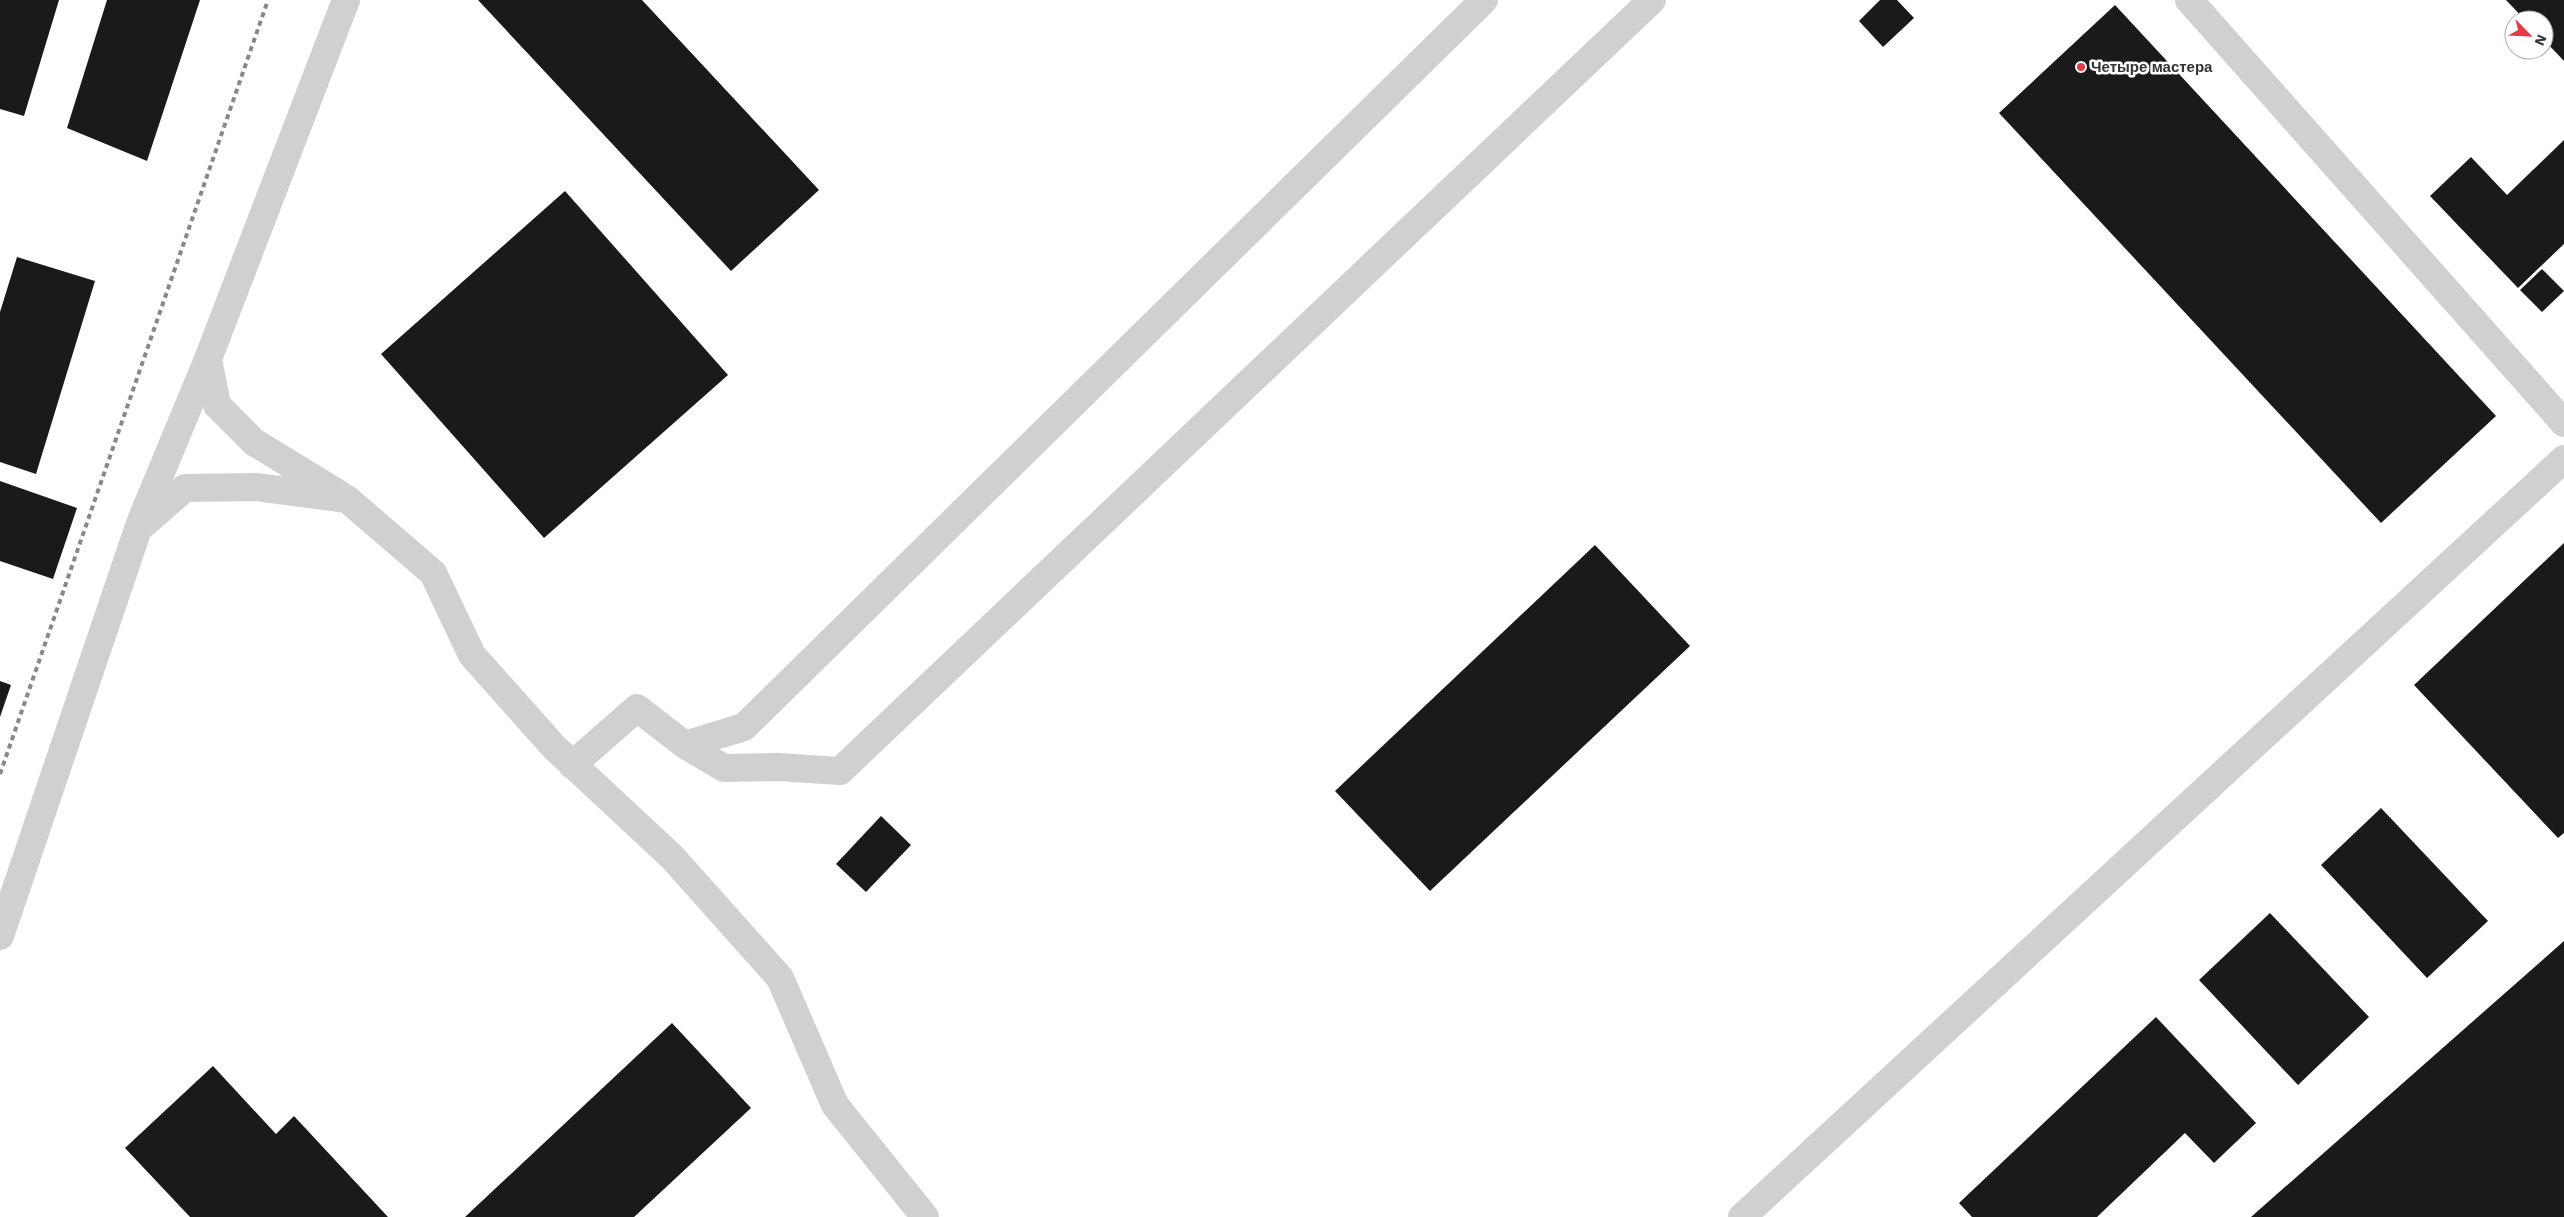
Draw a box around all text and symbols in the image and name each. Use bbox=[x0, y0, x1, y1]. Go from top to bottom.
north arrow bbox=[2504, 10, 2554, 60]
text: N bbox=[2531, 32, 2550, 48]
place label: Четыре мастера bbox=[2091, 58, 2213, 76]
marker: Четыре мастера bbox=[2075, 61, 2087, 73]

